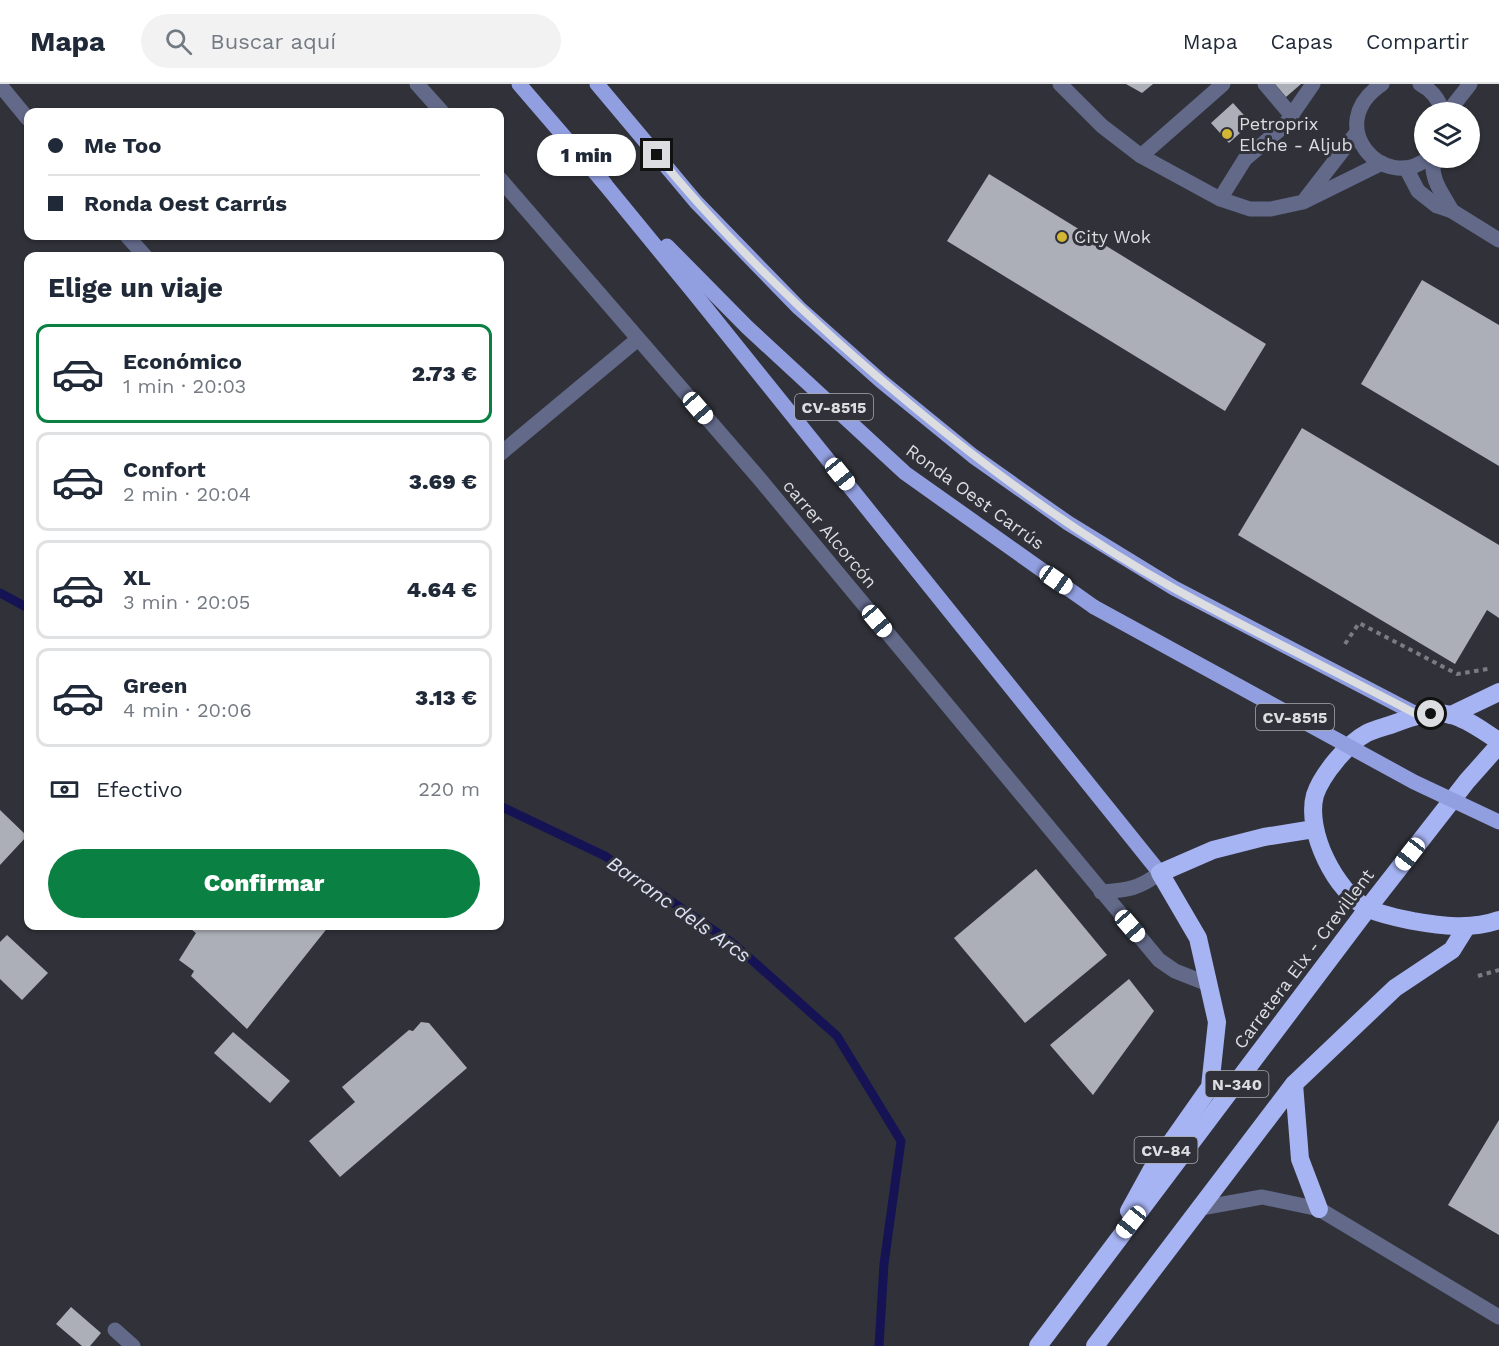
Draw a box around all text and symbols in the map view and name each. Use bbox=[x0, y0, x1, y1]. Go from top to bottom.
search box bbox=[141, 14, 561, 68]
text: Mapa bbox=[30, 25, 105, 58]
icon: search bbox=[162, 25, 195, 58]
text: Buscar aquí bbox=[210, 29, 336, 54]
text: Mapa bbox=[1183, 29, 1238, 54]
text: Capas bbox=[1271, 29, 1333, 54]
text: Compartir bbox=[1366, 29, 1469, 54]
map controls bbox=[1414, 102, 1480, 168]
button: layers bbox=[1414, 102, 1480, 168]
place label: Petroprix Elche - Aljub bbox=[1239, 113, 1353, 155]
marker: Petroprix Elche - Aljub bbox=[1220, 127, 1234, 141]
text: Me Too bbox=[84, 133, 161, 158]
callout: 1 min bbox=[537, 134, 636, 176]
route end bbox=[643, 141, 670, 168]
text: 1 min bbox=[561, 143, 612, 167]
text: Ronda Oest Carrús bbox=[84, 191, 287, 216]
place label: City Wok bbox=[1074, 226, 1151, 247]
marker: City Wok bbox=[1055, 230, 1069, 244]
text: Elige un viaje bbox=[48, 272, 223, 304]
icon: car bbox=[51, 347, 105, 401]
text: Económico bbox=[123, 349, 242, 374]
text: 2.73 € bbox=[412, 361, 477, 386]
text: 1 min · 20:03 bbox=[123, 374, 246, 398]
car bbox=[679, 389, 717, 427]
road number: CV-8515 bbox=[795, 394, 873, 420]
street label: Ronda Oest Carrús bbox=[902, 439, 1048, 554]
car bbox=[822, 454, 858, 494]
icon: car bbox=[51, 455, 105, 509]
text: Confort bbox=[123, 457, 206, 482]
text: 3.69 € bbox=[409, 469, 477, 494]
street label: carrer Alcorcón bbox=[779, 475, 882, 592]
text: 2 min · 20:04 bbox=[123, 482, 251, 506]
car bbox=[1036, 562, 1076, 598]
icon: car bbox=[51, 563, 105, 617]
text: XL bbox=[123, 565, 151, 590]
text: 4.64 € bbox=[407, 577, 477, 602]
text: 3 min · 20:05 bbox=[123, 590, 251, 614]
car bbox=[859, 601, 895, 641]
icon: car bbox=[51, 671, 105, 725]
text: Green bbox=[123, 673, 187, 698]
text: 3.13 € bbox=[415, 685, 477, 710]
text: 4 min · 20:06 bbox=[123, 698, 252, 722]
route start bbox=[1417, 700, 1444, 727]
road number: CV-8515 bbox=[1256, 704, 1334, 730]
icon: cash bbox=[48, 773, 81, 806]
text: Efectivo bbox=[96, 777, 183, 802]
text: 220 m bbox=[418, 777, 480, 801]
car bbox=[1392, 834, 1428, 874]
button: Confirmar bbox=[48, 849, 480, 918]
water label: Barranc dels Arcs bbox=[603, 851, 755, 967]
street label: Carretera Elx - Crevillent bbox=[1229, 864, 1378, 1053]
car bbox=[1111, 907, 1149, 945]
road number: N-340 bbox=[1206, 1071, 1268, 1097]
road number: CV-84 bbox=[1134, 1137, 1198, 1163]
car bbox=[1113, 1202, 1149, 1242]

